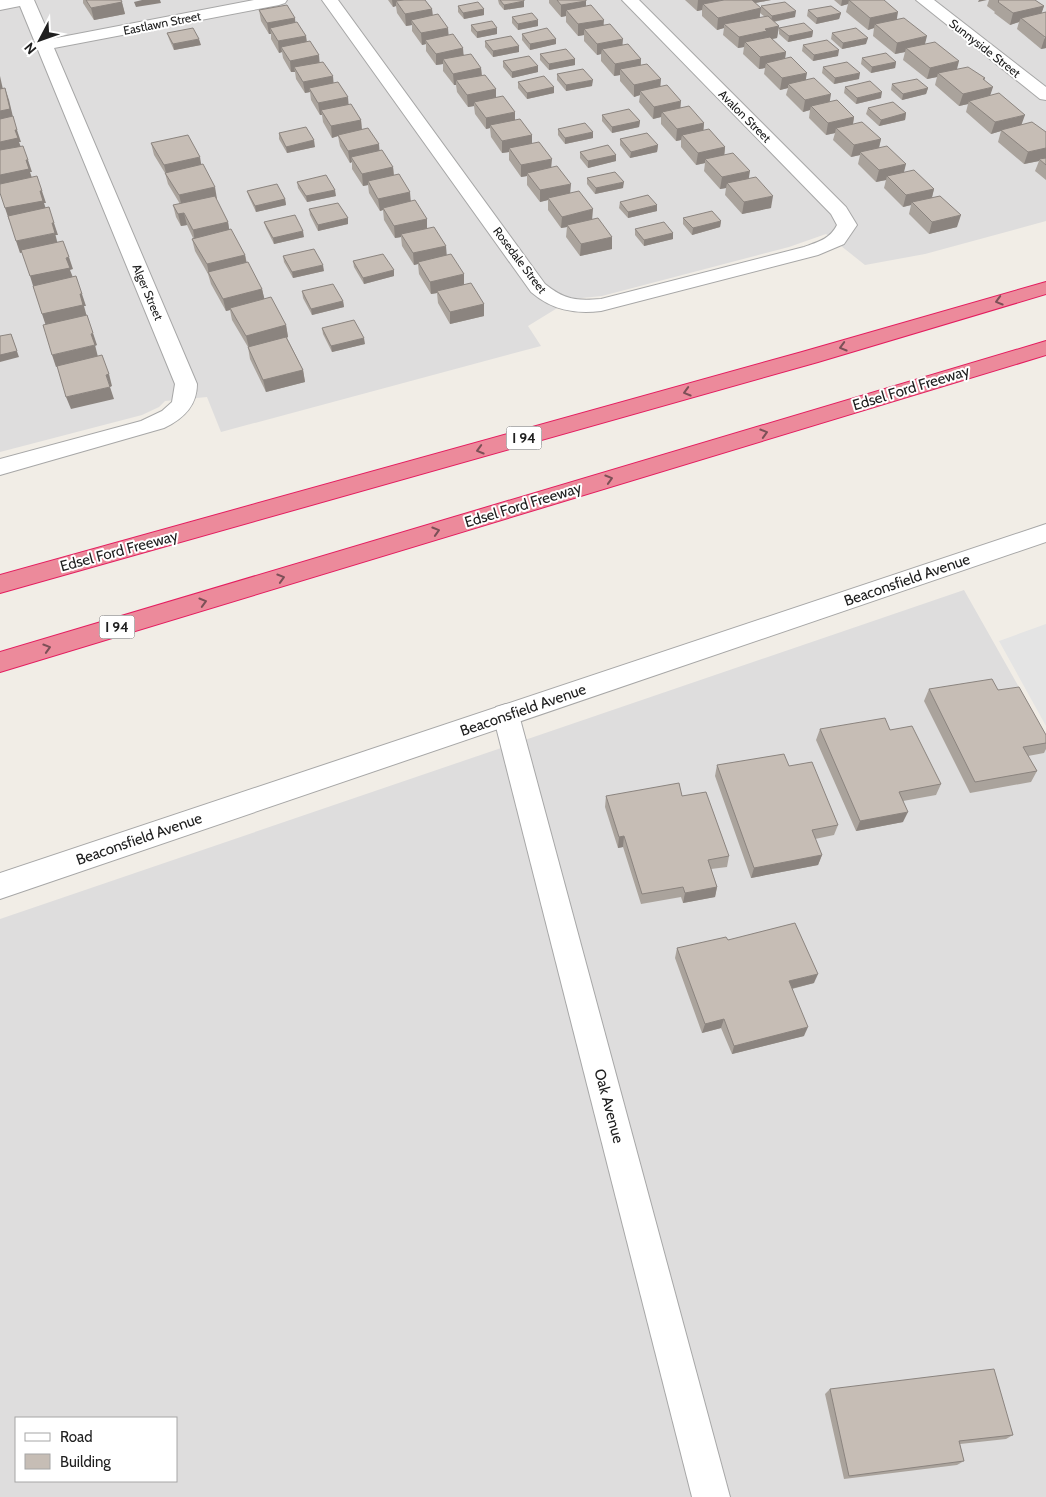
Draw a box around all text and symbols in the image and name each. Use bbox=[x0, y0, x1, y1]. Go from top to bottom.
street label: Eastlawn Street bbox=[122, 8, 202, 38]
north arrow bbox=[15, 15, 65, 65]
street label: Sunnyside Street bbox=[946, 16, 1024, 80]
text: N bbox=[20, 39, 40, 58]
street label: Avalon Street bbox=[716, 87, 774, 145]
street label: Rosedale Street bbox=[490, 224, 550, 296]
street label: Alger Street bbox=[129, 262, 167, 322]
one-way arrow bbox=[996, 296, 1004, 306]
one-way arrow bbox=[840, 342, 848, 352]
street label: Edsel Ford Freeway bbox=[850, 362, 972, 414]
one-way arrow bbox=[683, 386, 692, 396]
road number: I 94 bbox=[506, 426, 542, 449]
one-way arrow bbox=[760, 428, 768, 438]
one-way arrow bbox=[476, 444, 484, 455]
one-way arrow bbox=[604, 475, 612, 485]
street label: Edsel Ford Freeway bbox=[462, 479, 584, 531]
street label: Edsel Ford Freeway bbox=[58, 527, 180, 575]
one-way arrow bbox=[432, 527, 440, 537]
street label: Beaconsfield Avenue bbox=[842, 550, 973, 610]
one-way arrow bbox=[276, 574, 284, 584]
one-way arrow bbox=[198, 597, 206, 607]
road number: I 94 bbox=[100, 616, 134, 638]
one-way arrow bbox=[42, 643, 50, 653]
street label: Beaconsfield Avenue bbox=[458, 680, 589, 740]
street label: Beaconsfield Avenue bbox=[74, 809, 205, 869]
street label: Oak Avenue bbox=[590, 1067, 628, 1145]
legend bbox=[15, 1417, 178, 1482]
text: Road bbox=[60, 1428, 93, 1446]
text: Building bbox=[60, 1453, 111, 1471]

